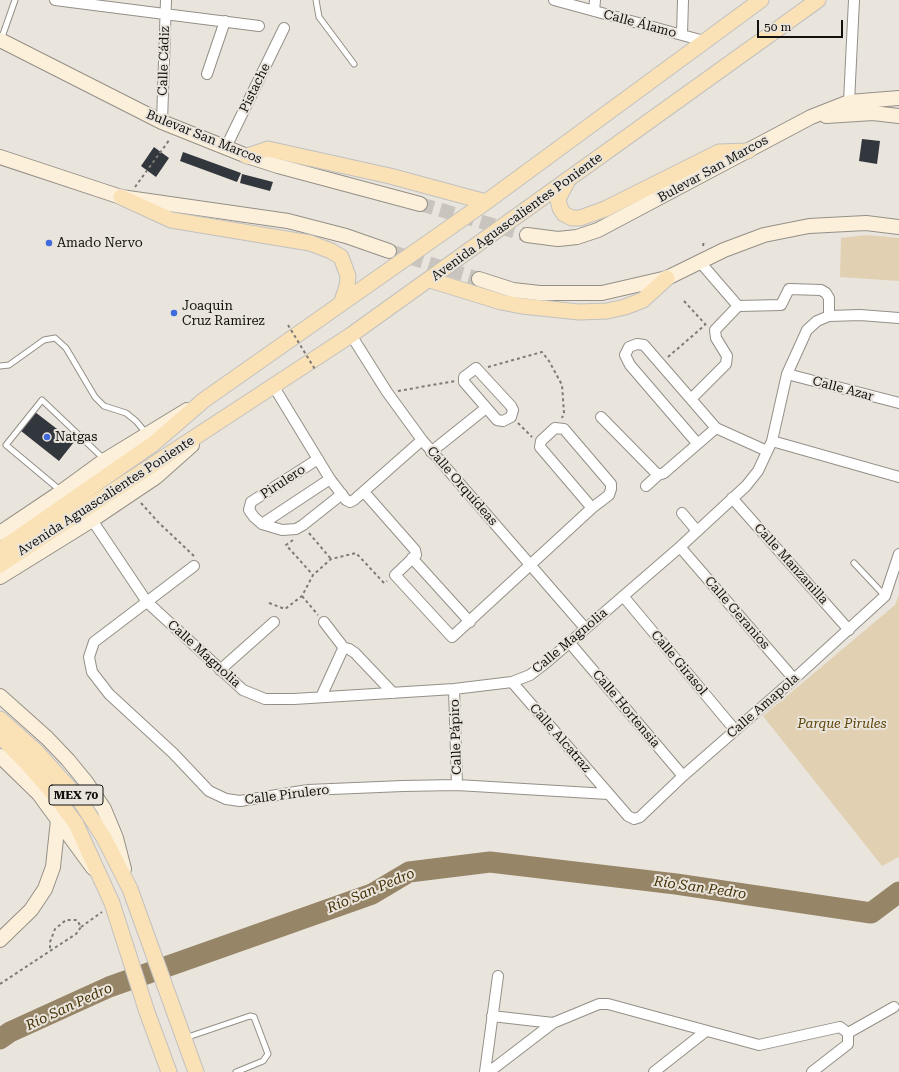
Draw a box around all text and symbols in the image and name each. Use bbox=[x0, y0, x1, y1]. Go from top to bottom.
street label: Calle Álamo bbox=[602, 7, 678, 41]
scale bar bbox=[759, 12, 845, 38]
text: 50 m bbox=[764, 20, 791, 34]
street label: Calle Cádiz bbox=[155, 26, 173, 96]
street label: Pistache bbox=[236, 61, 274, 115]
street label: Bulevar San Marcos bbox=[144, 107, 264, 167]
street label: Bulevar San Marcos bbox=[655, 132, 771, 206]
street label: Avenida Aguascalientes Poniente bbox=[428, 150, 606, 284]
place label: Amado Nervo bbox=[57, 235, 143, 251]
marker: Amado Nervo bbox=[44, 238, 54, 248]
place label: Joaquin Cruz Ramirez bbox=[182, 298, 265, 329]
marker: Joaquin Cruz Ramirez bbox=[169, 308, 179, 318]
street label: Calle Azar bbox=[811, 373, 875, 405]
place label: Natgas bbox=[55, 429, 97, 445]
marker: Natgas bbox=[42, 432, 52, 442]
street label: Avenida Aguascalientes Poniente bbox=[15, 433, 197, 559]
street label: Calle Orquídeas bbox=[423, 443, 501, 529]
street label: Pirulero bbox=[258, 462, 308, 502]
street label: Calle Manzanilla bbox=[751, 520, 831, 608]
street label: Calle Geranios bbox=[701, 573, 773, 653]
street label: Calle Magnolia bbox=[529, 605, 611, 677]
street label: Calle Magnolia bbox=[164, 617, 244, 691]
street label: Calle Girasol bbox=[648, 628, 710, 698]
street label: Calle Hortensia bbox=[589, 667, 663, 751]
street label: Calle Amapola bbox=[724, 670, 802, 742]
street label: Calle Pápiro bbox=[447, 699, 465, 775]
street label: Calle Alcatraz bbox=[526, 701, 594, 775]
park label: Parque Pirules bbox=[797, 716, 887, 732]
street label: Calle Pirulero bbox=[244, 782, 330, 808]
road number: MEX 70 bbox=[49, 785, 103, 805]
water label: Río San Pedro bbox=[325, 865, 417, 917]
water label: Río San Pedro bbox=[653, 873, 747, 903]
water label: Río San Pedro bbox=[23, 980, 115, 1034]

